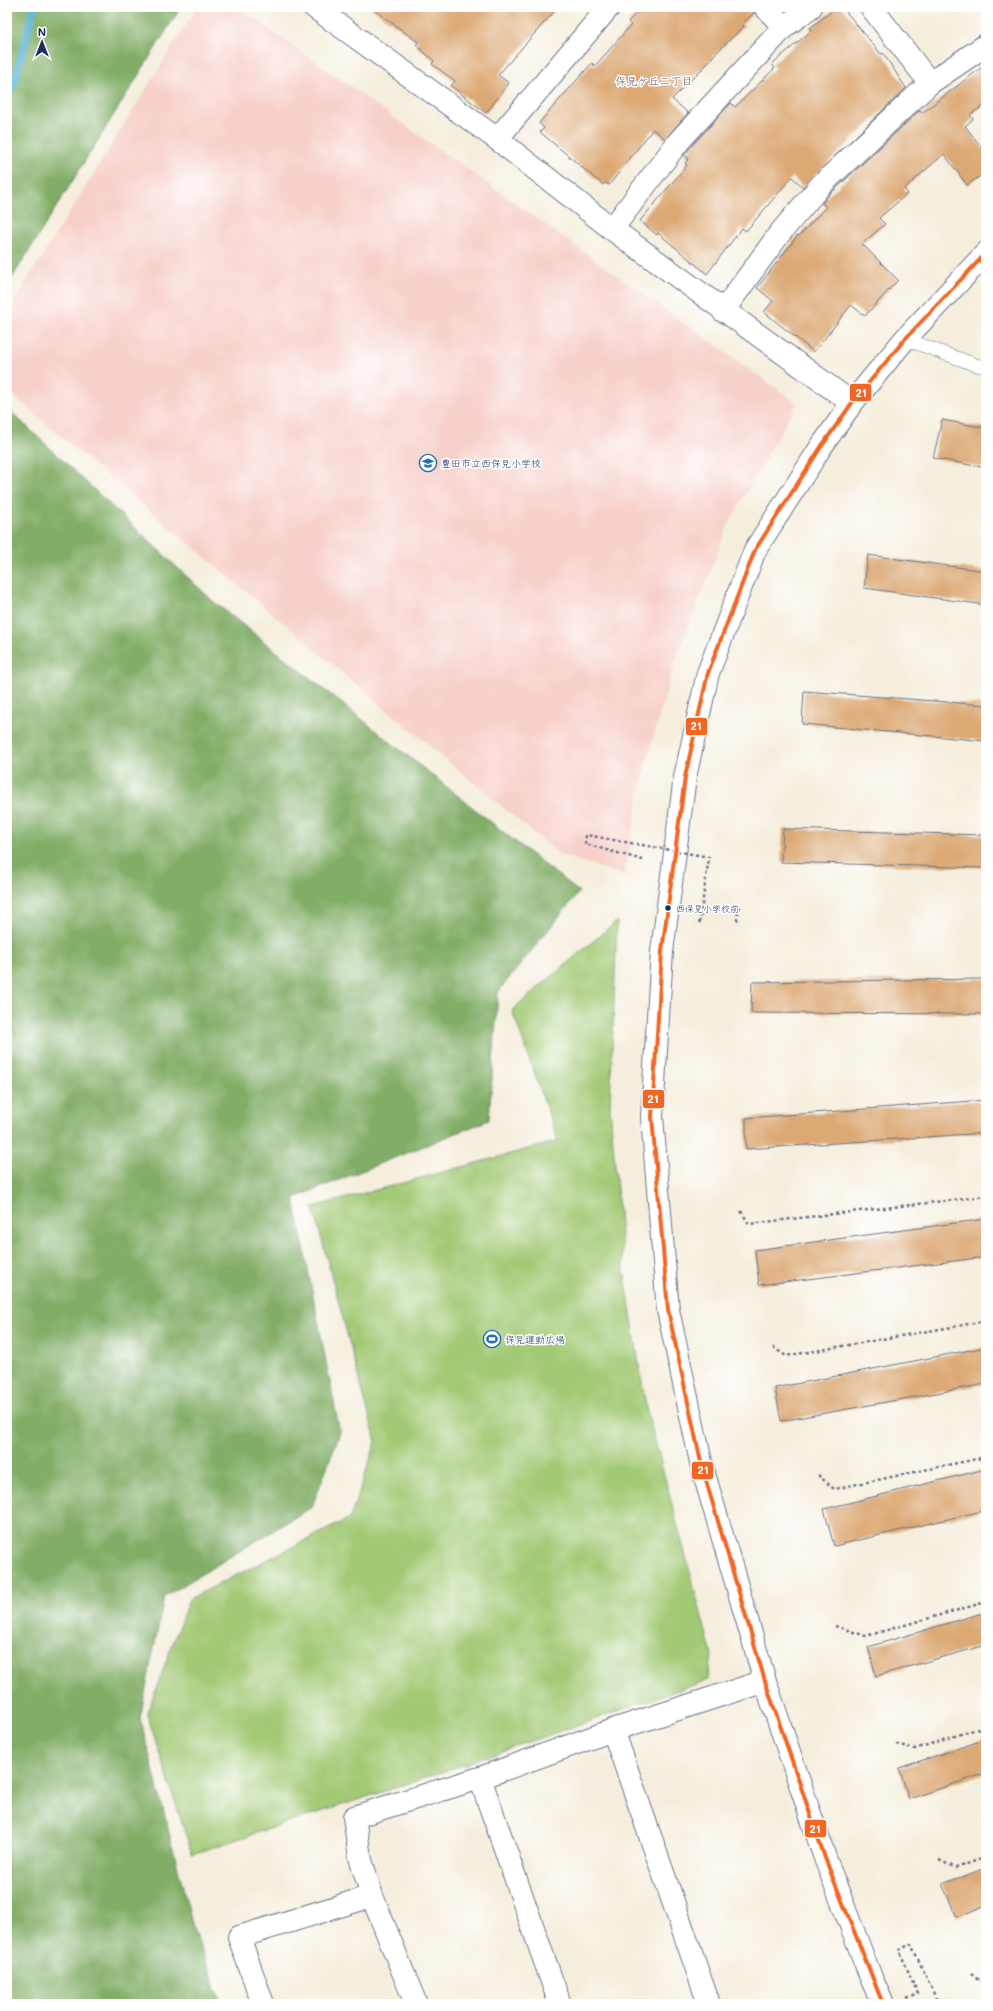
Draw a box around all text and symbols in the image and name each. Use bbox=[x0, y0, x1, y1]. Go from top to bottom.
north arrow bbox=[22, 22, 62, 62]
text: N bbox=[38, 24, 46, 39]
district label: 保見ケ丘二丁目 bbox=[616, 73, 693, 88]
line badge: 21 bbox=[849, 383, 872, 402]
text: 21 bbox=[855, 385, 867, 400]
school or university icon: 豊田市立西保見小学校 bbox=[418, 453, 438, 473]
place label: 豊田市立西保見小学校 bbox=[441, 456, 541, 470]
line badge: 21 bbox=[685, 717, 708, 736]
text: 21 bbox=[690, 718, 702, 733]
marker: 西保見小学校前 bbox=[663, 903, 673, 913]
place label: 西保見小学校前 bbox=[676, 903, 739, 914]
line badge: 21 bbox=[642, 1089, 665, 1109]
text: 21 bbox=[647, 1091, 659, 1106]
sports icon: 保見運動広場 bbox=[482, 1329, 502, 1349]
place label: 保見運動広場 bbox=[505, 1332, 565, 1346]
line badge: 21 bbox=[691, 1461, 714, 1480]
text: 21 bbox=[697, 1462, 709, 1477]
line badge: 21 bbox=[804, 1819, 827, 1838]
text: 21 bbox=[809, 1821, 821, 1836]

